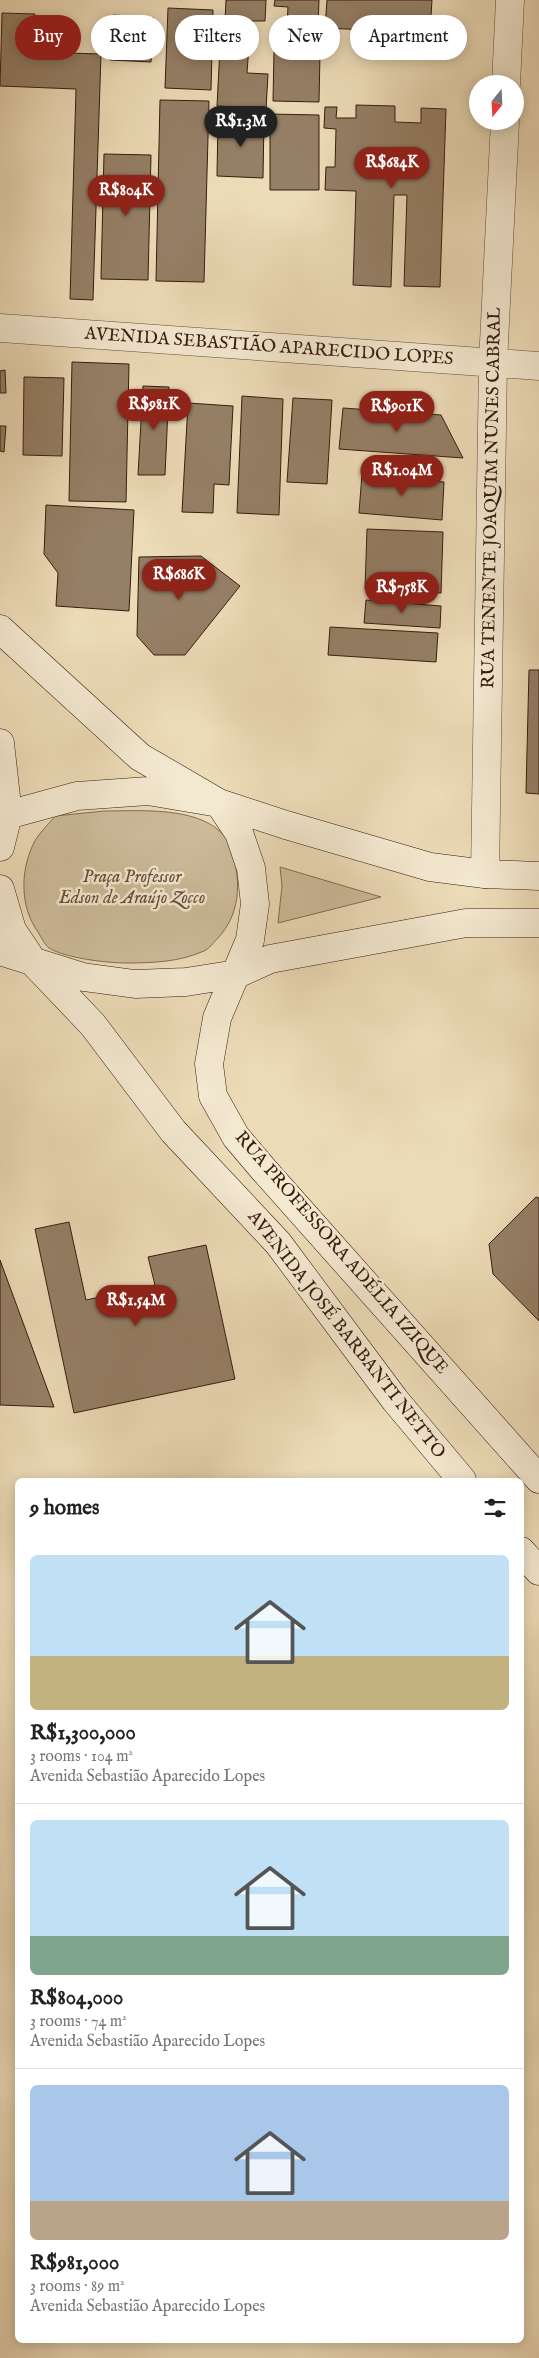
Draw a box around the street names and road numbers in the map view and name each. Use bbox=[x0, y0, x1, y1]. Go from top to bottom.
street label: RUA TENENTE JOAQUIM NUNES CABRAL bbox=[477, 307, 507, 689]
street label: AVENIDA SEBASTIÃO APARECIDO LOPES bbox=[83, 321, 454, 371]
street label: RUA PROFESSORA ADÉLIA IZIQUE bbox=[229, 1126, 454, 1379]
street label: AVENIDA JOSÉ BARBANTI NETTO bbox=[241, 1204, 452, 1464]

